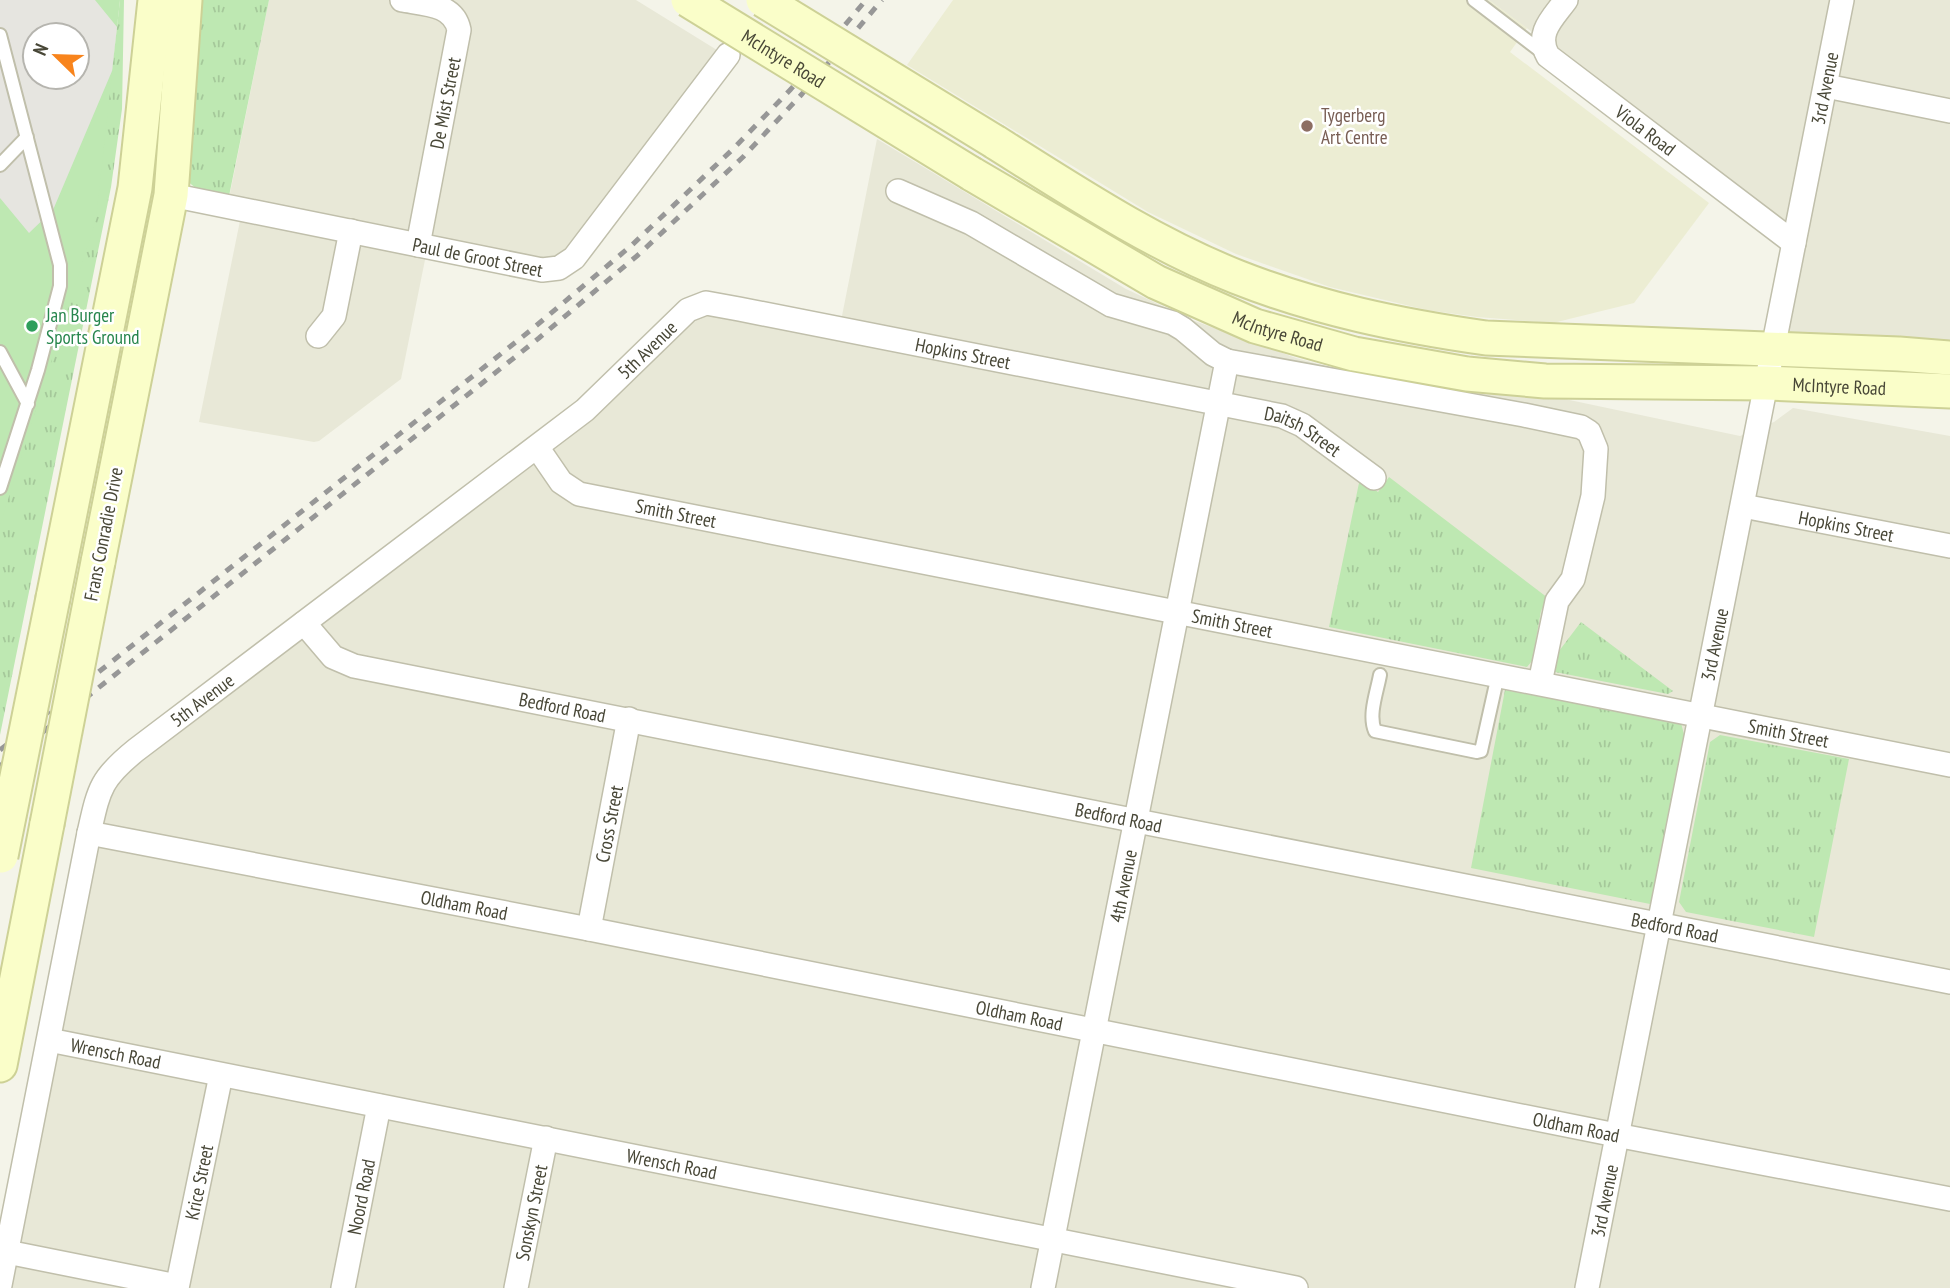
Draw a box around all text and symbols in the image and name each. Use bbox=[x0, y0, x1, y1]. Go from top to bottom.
north arrow bbox=[21, 21, 91, 91]
street label: McIntyre Road bbox=[737, 24, 830, 93]
text: N bbox=[27, 40, 53, 59]
street label: 3rd Avenue bbox=[1806, 50, 1843, 127]
street label: De Mist Street bbox=[424, 54, 466, 151]
street label: Viola Road bbox=[1610, 99, 1681, 161]
place label: Tygerberg Art Centre bbox=[1321, 103, 1388, 149]
marker: Tygerberg Art Centre bbox=[1299, 118, 1315, 134]
street label: Paul de Groot Street bbox=[411, 232, 546, 282]
place label: Jan Burger Sports Ground bbox=[45, 303, 140, 349]
street label: McIntyre Road bbox=[1229, 306, 1326, 357]
street label: 5th Avenue bbox=[612, 315, 682, 384]
marker: Jan Burger Sports Ground bbox=[24, 318, 40, 334]
street label: Hopkins Street bbox=[913, 332, 1013, 374]
street label: McIntyre Road bbox=[1792, 372, 1887, 400]
street label: Daitsh Street bbox=[1262, 401, 1346, 462]
street label: Frans Conradie Drive bbox=[78, 465, 128, 603]
street label: Smith Street bbox=[634, 493, 719, 533]
street label: Hopkins Street bbox=[1797, 505, 1896, 547]
street label: Smith Street bbox=[1190, 603, 1275, 643]
street label: 3rd Avenue bbox=[1695, 606, 1733, 683]
street label: 5th Avenue bbox=[165, 668, 239, 732]
street label: Bedford Road bbox=[517, 687, 608, 728]
street label: Smith Street bbox=[1746, 713, 1832, 753]
street label: Cross Street bbox=[590, 782, 628, 865]
street label: Bedford Road bbox=[1073, 797, 1164, 838]
street label: 4th Avenue bbox=[1104, 847, 1142, 924]
street label: Oldham Road bbox=[419, 885, 510, 925]
street label: Bedford Road bbox=[1629, 907, 1720, 948]
street label: Oldham Road bbox=[974, 995, 1065, 1036]
street label: Wrensch Road bbox=[68, 1033, 163, 1074]
street label: Oldham Road bbox=[1531, 1107, 1622, 1147]
street label: Krice Street bbox=[179, 1142, 218, 1222]
street label: Wrensch Road bbox=[625, 1143, 719, 1185]
street label: Noord Road bbox=[342, 1157, 380, 1237]
street label: Sonskyn Street bbox=[510, 1162, 553, 1263]
street label: 3rd Avenue bbox=[1585, 1162, 1623, 1239]

